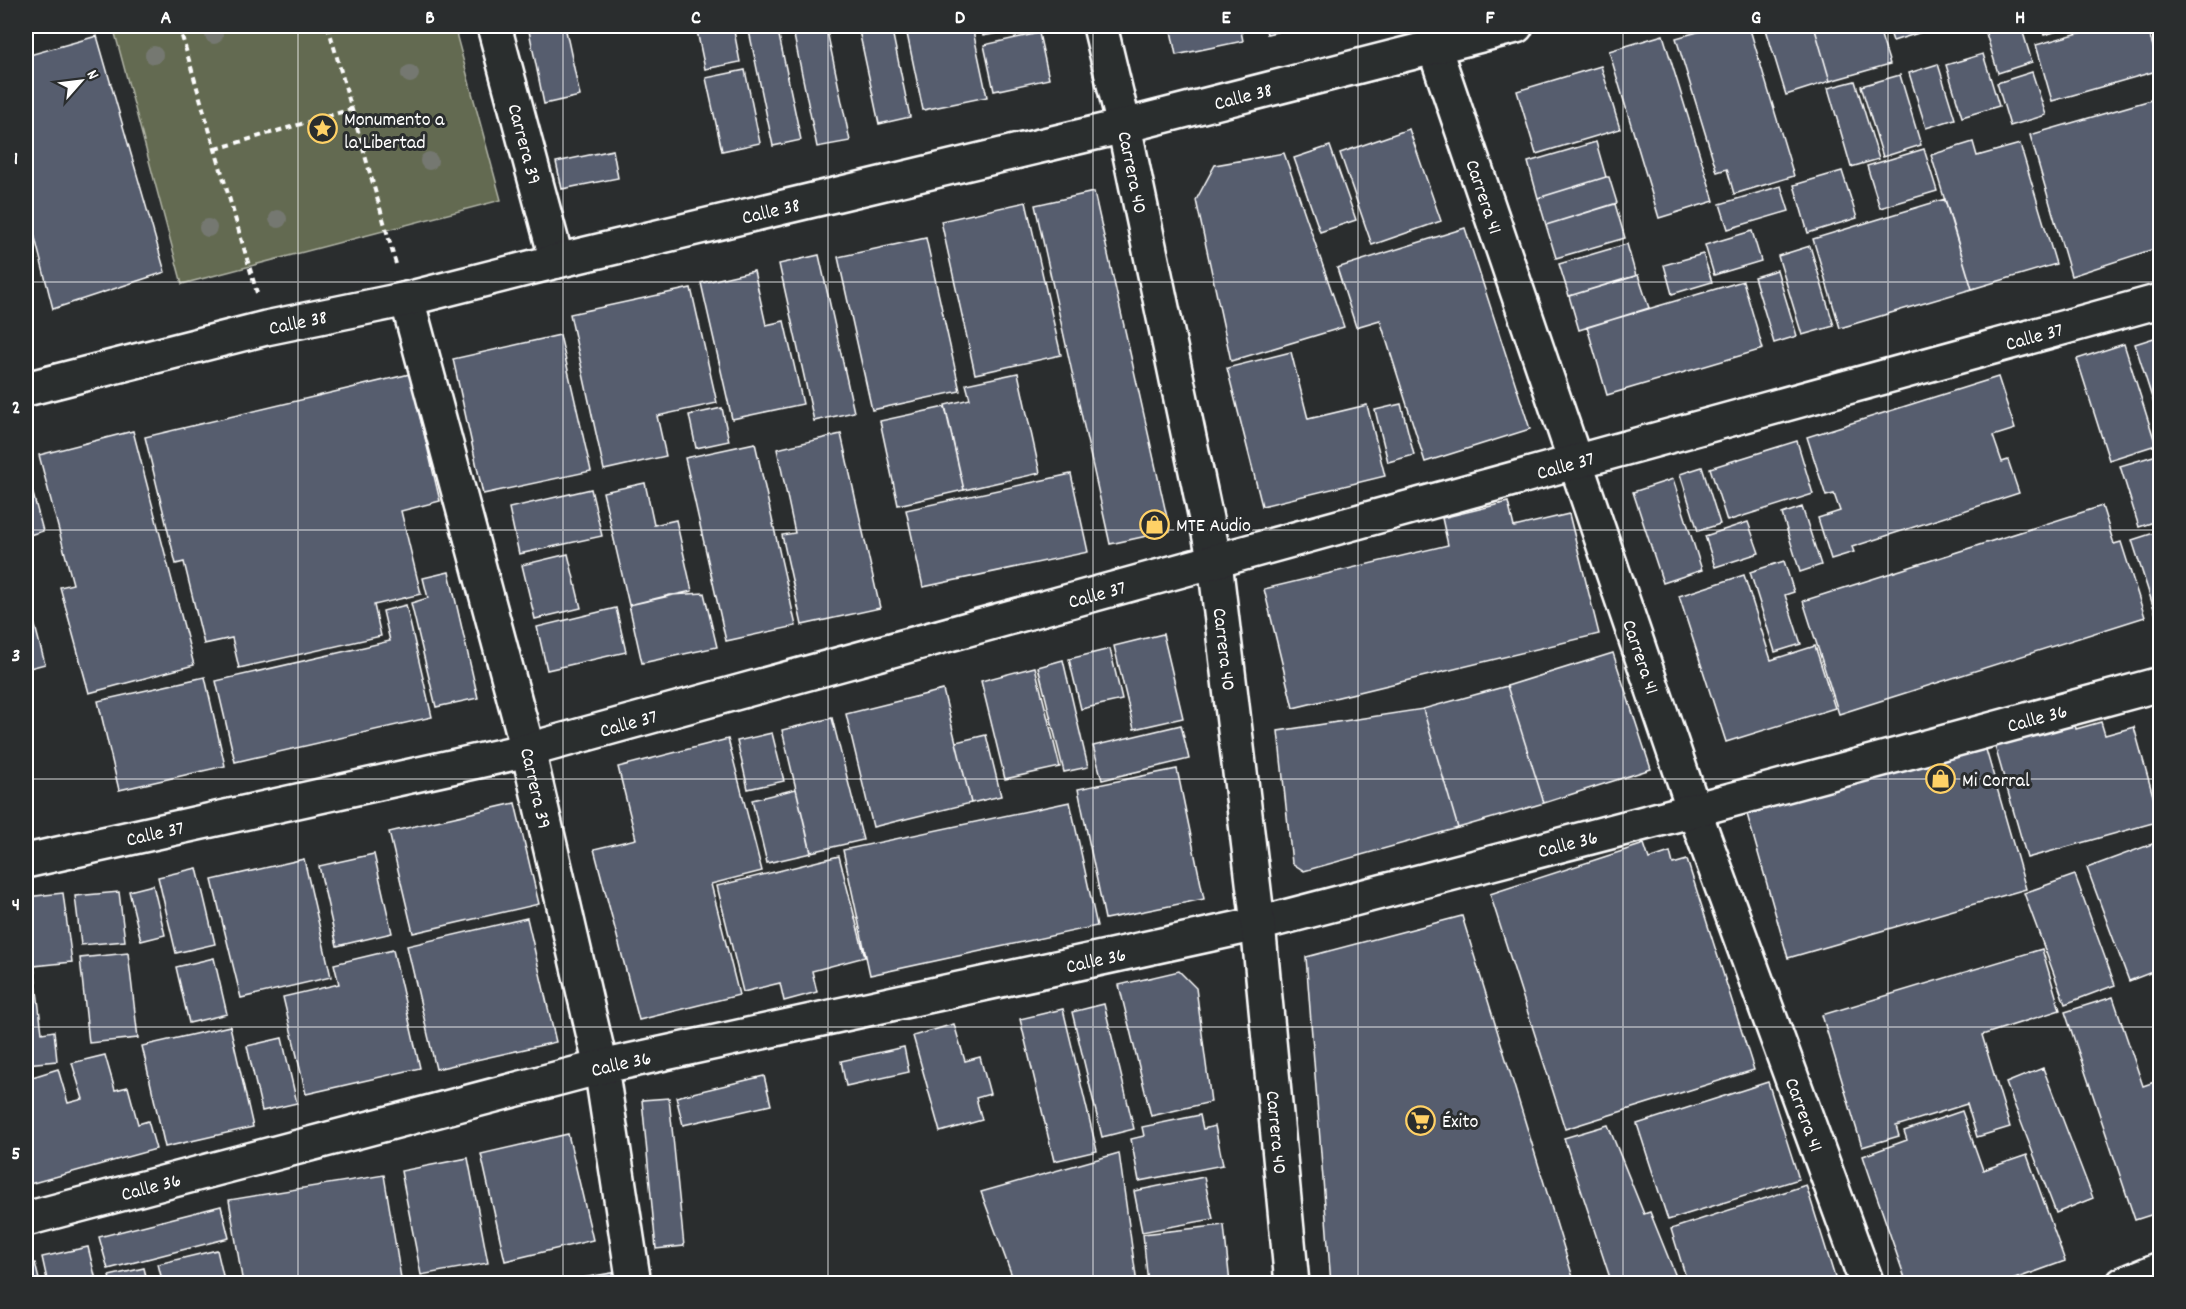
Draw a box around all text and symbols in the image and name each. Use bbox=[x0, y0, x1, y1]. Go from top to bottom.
text: A bbox=[161, 5, 172, 33]
text: B bbox=[425, 5, 435, 33]
text: C bbox=[691, 5, 701, 33]
text: D bbox=[955, 5, 966, 33]
text: E bbox=[1221, 5, 1231, 33]
text: F bbox=[1486, 5, 1496, 33]
text: G bbox=[1751, 5, 1761, 33]
text: H bbox=[2015, 5, 2025, 33]
north arrow bbox=[51, 51, 111, 111]
text: N bbox=[80, 66, 104, 84]
street label: Calle 38 bbox=[1212, 78, 1276, 119]
street label: Carrera 39 bbox=[499, 101, 547, 188]
place label: Monumento a la Libertad bbox=[344, 107, 445, 158]
place icon: Monumento a la Libertad bbox=[307, 113, 339, 145]
street label: Carrera 40 bbox=[1108, 129, 1153, 217]
text: 1 bbox=[14, 146, 18, 174]
street label: Carrera 41 bbox=[1456, 157, 1508, 239]
street label: Calle 38 bbox=[739, 193, 803, 234]
street label: Calle 38 bbox=[267, 305, 330, 344]
street label: Calle 37 bbox=[2003, 317, 2067, 360]
text: 2 bbox=[12, 395, 20, 423]
street label: Calle 37 bbox=[1534, 446, 1598, 489]
shop icon: MTE Audio bbox=[1139, 508, 1171, 540]
place label: MTE Audio bbox=[1176, 513, 1251, 541]
street label: Calle 37 bbox=[1065, 575, 1130, 618]
street label: Carrera 40 bbox=[1204, 606, 1241, 693]
street label: Carrera 41 bbox=[1613, 617, 1665, 699]
text: 3 bbox=[12, 643, 20, 671]
street label: Calle 36 bbox=[2005, 699, 2071, 742]
street label: Calle 37 bbox=[597, 704, 661, 747]
street label: Carrera 39 bbox=[511, 745, 557, 832]
shop icon: Mi Corral bbox=[1925, 763, 1957, 795]
place label: Mi Corral bbox=[1962, 768, 2030, 796]
street label: Calle 37 bbox=[124, 815, 187, 855]
street label: Calle 36 bbox=[1535, 825, 1601, 867]
text: 4 bbox=[12, 892, 20, 920]
street label: Calle 36 bbox=[1064, 942, 1129, 982]
street label: Calle 36 bbox=[588, 1045, 654, 1086]
street label: Carrera 41 bbox=[1776, 1074, 1829, 1156]
street label: Carrera 40 bbox=[1257, 1090, 1293, 1175]
supermarket icon: Éxito bbox=[1405, 1104, 1437, 1136]
place label: Éxito bbox=[1442, 1109, 1479, 1137]
text: 5 bbox=[11, 1141, 21, 1169]
street label: Calle 36 bbox=[118, 1168, 185, 1210]

